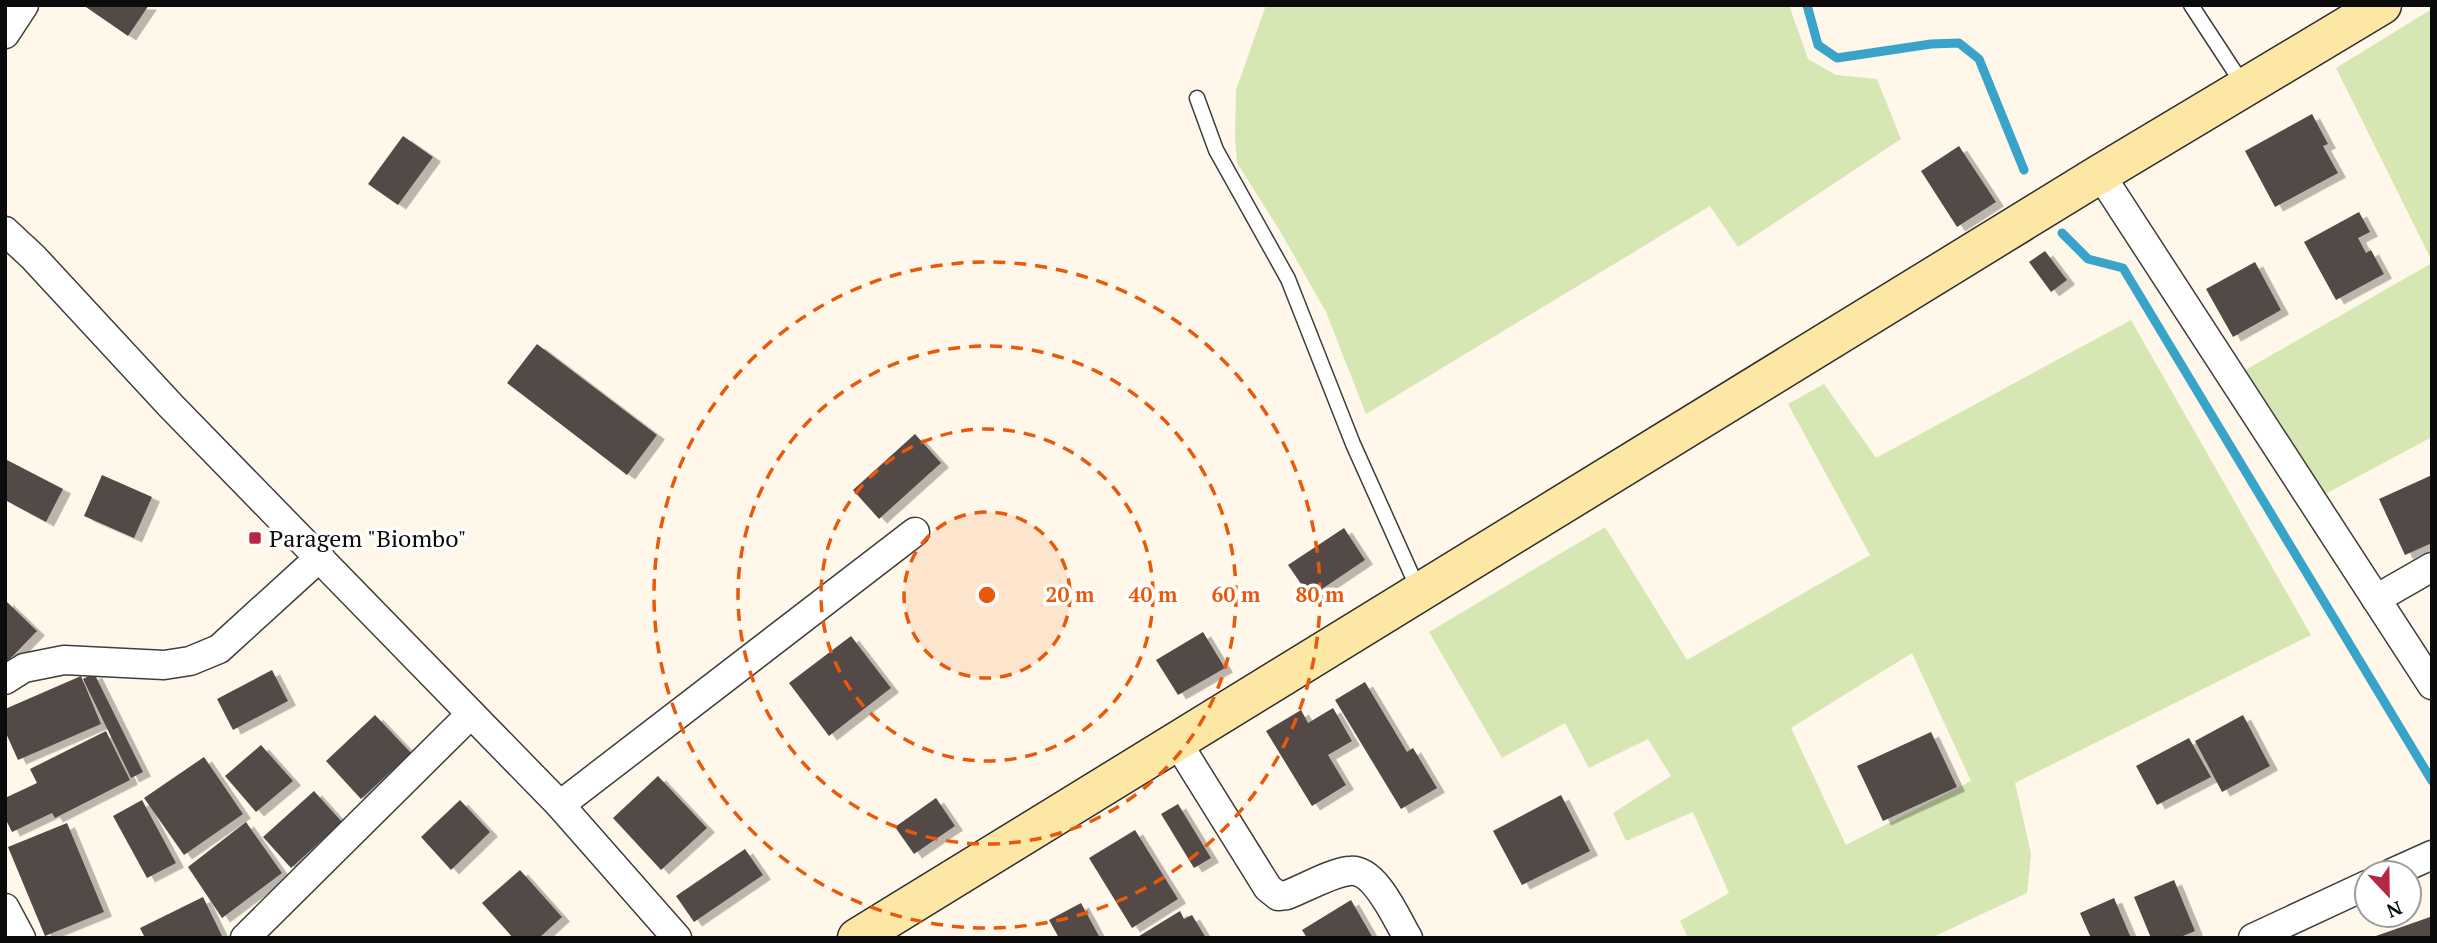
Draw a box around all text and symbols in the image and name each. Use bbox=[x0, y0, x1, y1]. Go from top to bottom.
place label: Paragem "Biombo" bbox=[269, 522, 467, 554]
marker: Paragem "Biombo" bbox=[247, 530, 263, 546]
text: 20 m bbox=[1046, 580, 1095, 608]
text: 40 m bbox=[1129, 580, 1178, 608]
text: 60 m bbox=[1212, 580, 1261, 608]
text: 80 m bbox=[1296, 580, 1345, 608]
centre of rings bbox=[975, 583, 999, 607]
north arrow bbox=[2353, 859, 2423, 929]
text: N bbox=[2383, 896, 2406, 925]

